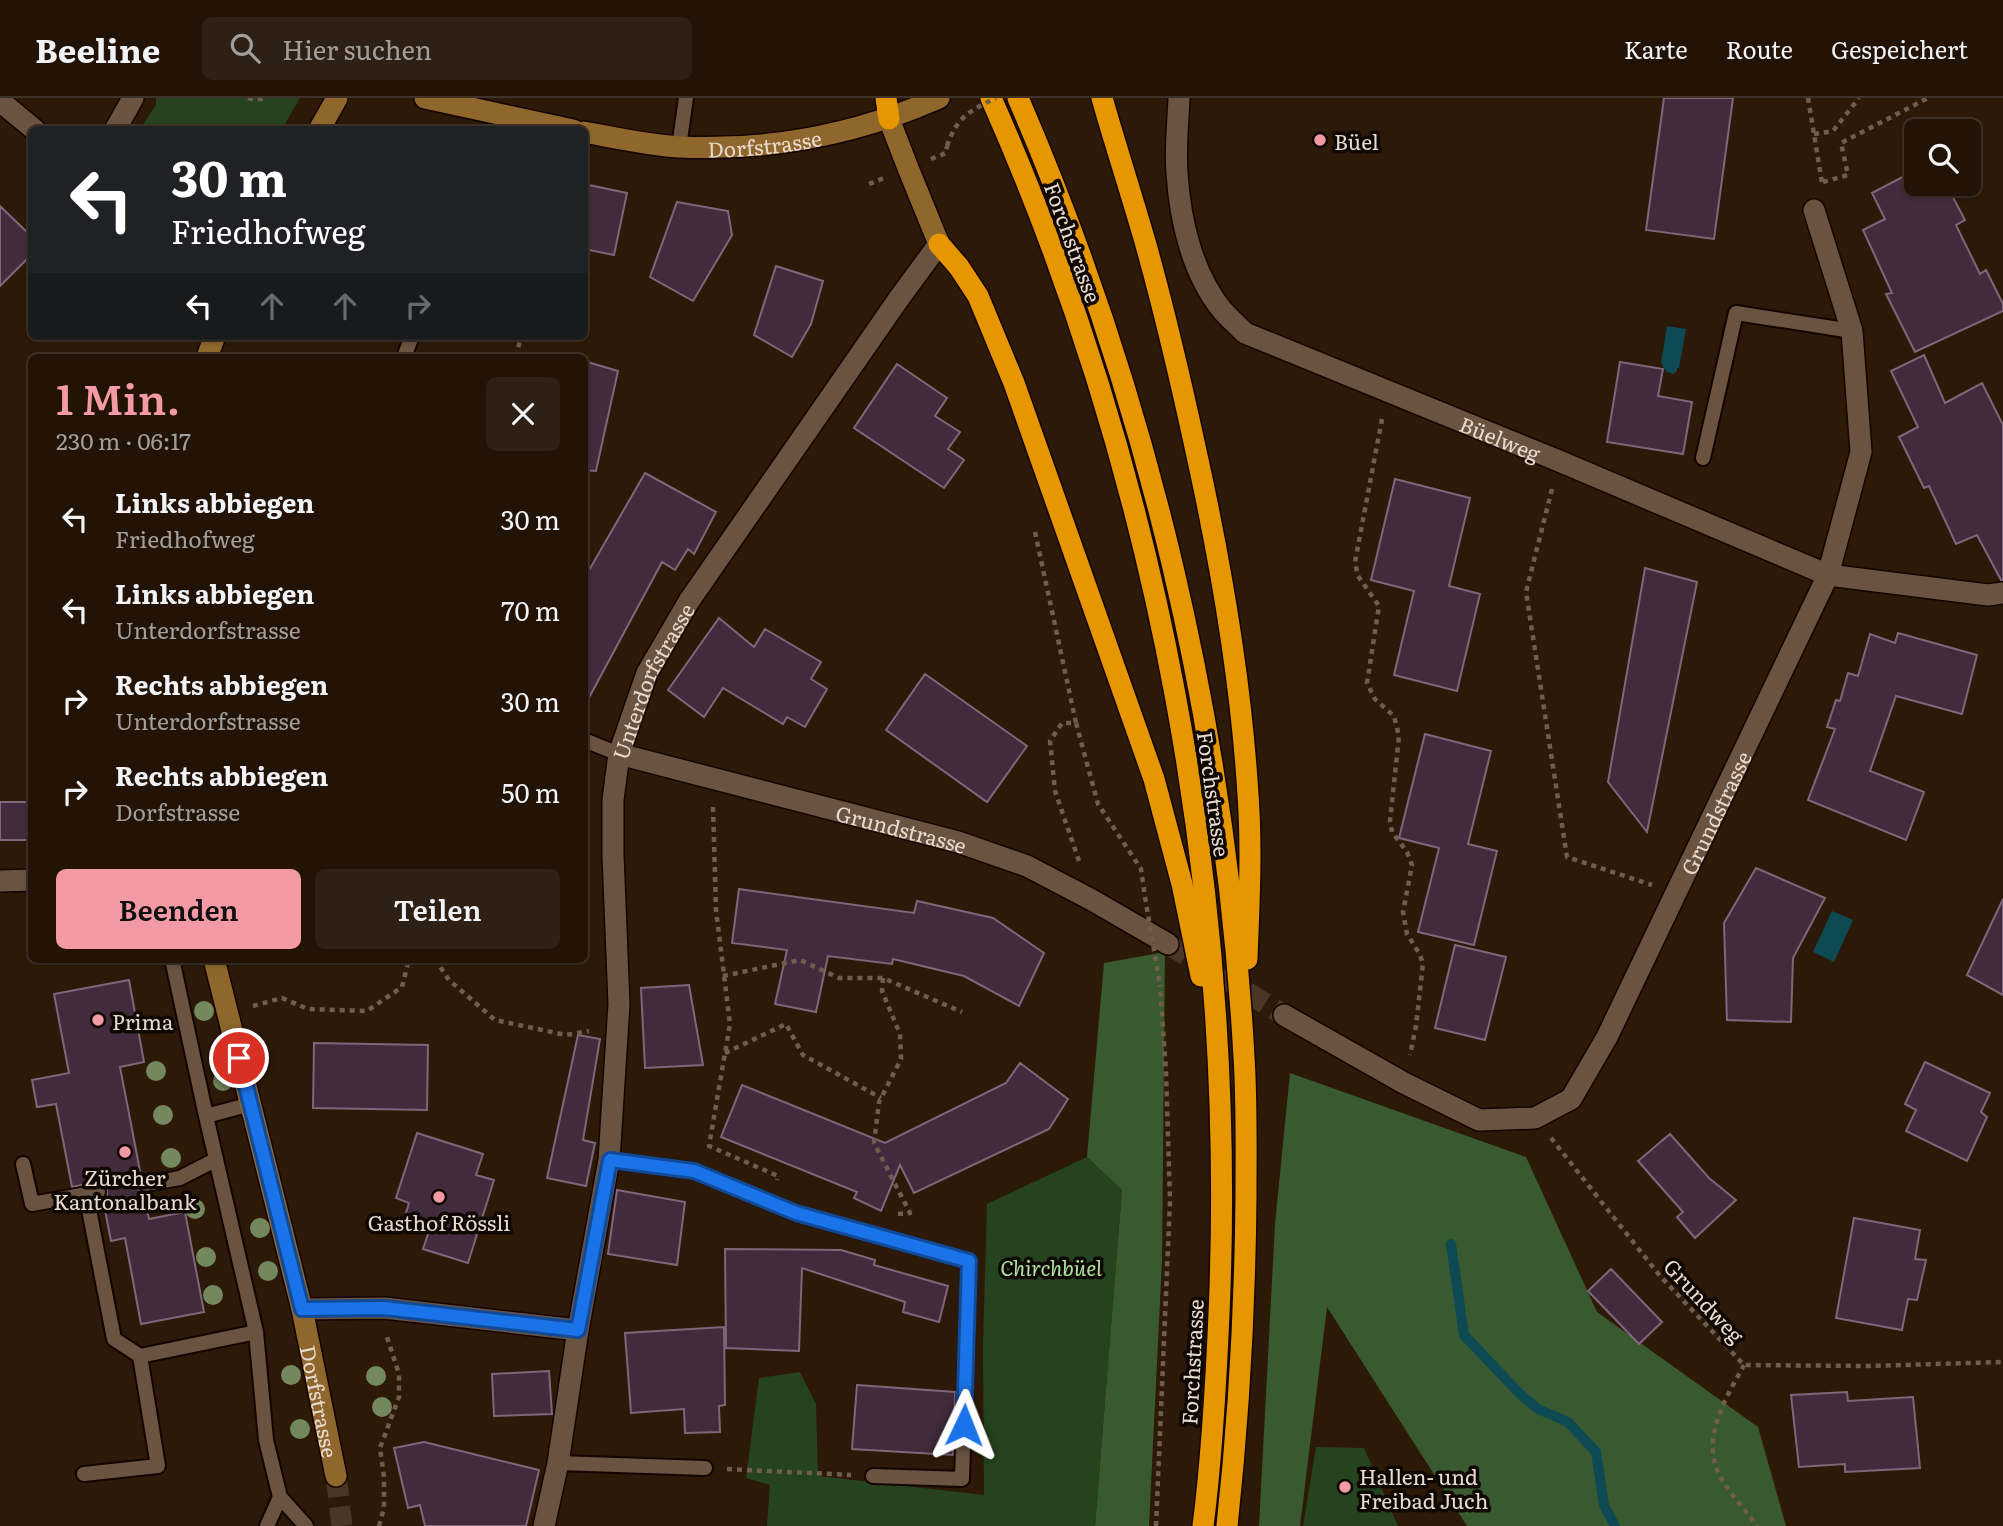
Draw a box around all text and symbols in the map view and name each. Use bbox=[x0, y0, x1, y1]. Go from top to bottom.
search box bbox=[202, 17, 692, 80]
text: Beeline bbox=[35, 24, 160, 73]
icon: search bbox=[226, 29, 264, 67]
text: Hier suchen bbox=[282, 29, 432, 68]
text: Karte bbox=[1624, 31, 1688, 66]
text: Route bbox=[1726, 31, 1793, 66]
text: Gespeichert bbox=[1831, 31, 1968, 66]
map controls bbox=[1904, 119, 1981, 196]
button: search bbox=[1904, 119, 1981, 196]
street label: Dorfstrasse bbox=[707, 121, 824, 163]
place label: Büel bbox=[1334, 125, 1379, 156]
marker: Büel bbox=[1312, 132, 1328, 148]
text: 30 m bbox=[171, 139, 287, 212]
icon: left bbox=[56, 154, 147, 245]
street label: Forchstrasse bbox=[1038, 177, 1110, 307]
text: Friedhofweg bbox=[171, 206, 366, 254]
icon: left bbox=[180, 287, 218, 325]
icon: ahead bbox=[253, 287, 291, 325]
icon: ahead bbox=[326, 287, 364, 325]
icon: right bbox=[399, 287, 437, 325]
text: 1 Min. bbox=[56, 366, 180, 428]
button: close bbox=[486, 377, 560, 451]
street label: Büelweg bbox=[1455, 407, 1546, 468]
text: 230 m · 06:17 bbox=[56, 423, 191, 457]
text: Links abbiegen bbox=[115, 482, 314, 521]
text: 30 m bbox=[500, 499, 560, 538]
icon: left bbox=[56, 500, 94, 538]
text: Friedhofweg bbox=[115, 521, 255, 555]
text: Links abbiegen bbox=[115, 573, 314, 612]
text: 70 m bbox=[501, 590, 560, 629]
icon: left bbox=[56, 591, 94, 629]
street label: Unterdorfstrasse bbox=[603, 596, 700, 763]
text: Unterdorfstrasse bbox=[115, 612, 301, 646]
text: Rechts abbiegen bbox=[115, 664, 328, 703]
text: 30 m bbox=[500, 681, 560, 720]
icon: right bbox=[56, 682, 94, 720]
text: Unterdorfstrasse bbox=[115, 703, 301, 737]
street label: Forchstrasse bbox=[1191, 729, 1239, 859]
street label: Grundstrasse bbox=[1672, 745, 1757, 879]
text: Rechts abbiegen bbox=[115, 755, 328, 794]
text: 50 m bbox=[501, 772, 560, 811]
icon: right bbox=[56, 773, 94, 811]
text: Dorfstrasse bbox=[115, 794, 240, 828]
street label: Grundstrasse bbox=[833, 796, 971, 860]
button: Beenden bbox=[56, 869, 301, 949]
button: Teilen bbox=[315, 869, 560, 949]
place label: Prima bbox=[112, 1005, 174, 1036]
marker: Prima bbox=[90, 1012, 106, 1028]
pin bbox=[209, 1028, 269, 1088]
icon: arrive bbox=[220, 1039, 258, 1077]
marker: Zürcher Kantonalbank bbox=[117, 1144, 133, 1160]
place label: Zürcher Kantonalbank bbox=[53, 1161, 197, 1216]
marker: Gasthof Rössli bbox=[431, 1189, 447, 1205]
place label: Gasthof Rössli bbox=[368, 1206, 510, 1237]
park label: Chirchbüel bbox=[1000, 1251, 1102, 1282]
street label: Grundweg bbox=[1658, 1251, 1753, 1349]
street label: Forchstrasse bbox=[1172, 1298, 1210, 1426]
street label: Dorfstrasse bbox=[294, 1342, 347, 1460]
position arrow bbox=[927, 1388, 1001, 1462]
place label: Hallen- und Freibad Juch bbox=[1359, 1460, 1488, 1515]
marker: Hallen- und Freibad Juch bbox=[1337, 1479, 1353, 1495]

